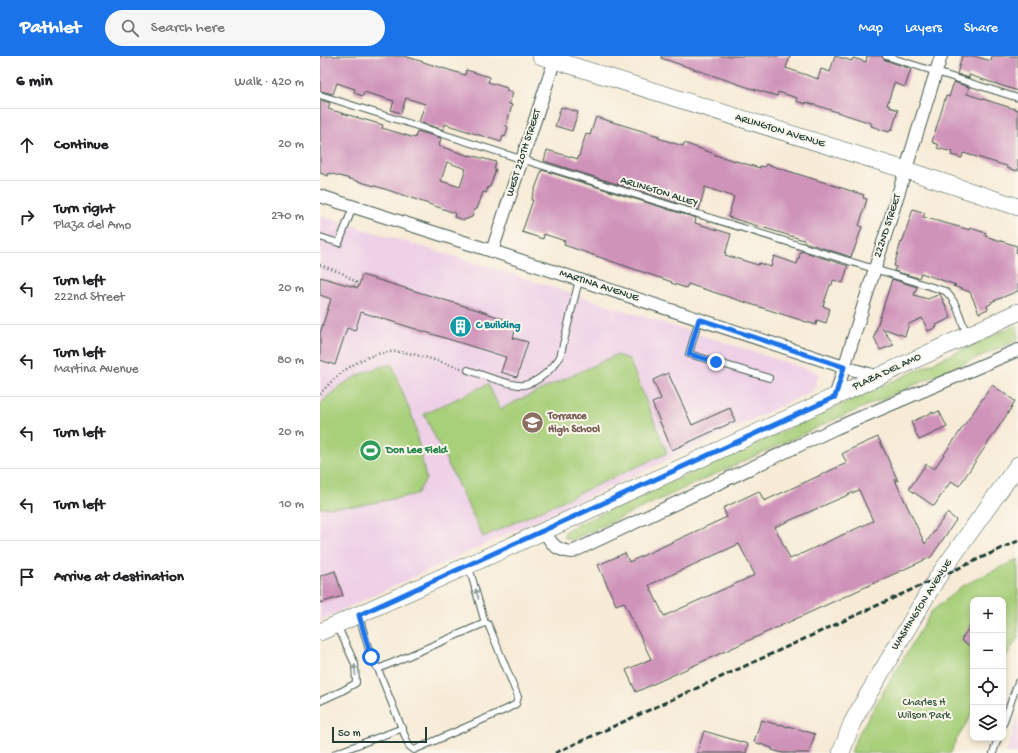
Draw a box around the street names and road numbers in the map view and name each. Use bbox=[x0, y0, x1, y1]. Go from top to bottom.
street label: WEST 220TH STREET bbox=[504, 107, 544, 198]
street label: ARLINGTON AVENUE bbox=[734, 112, 828, 151]
street label: ARLINGTON ALLEY bbox=[619, 175, 699, 209]
street label: 222ND STREET bbox=[872, 192, 904, 259]
street label: MARTINA AVENUE bbox=[558, 267, 641, 305]
street label: PLAZA DEL AMO bbox=[850, 351, 923, 394]
street label: WASHINGTON AVENUE bbox=[889, 557, 955, 652]

